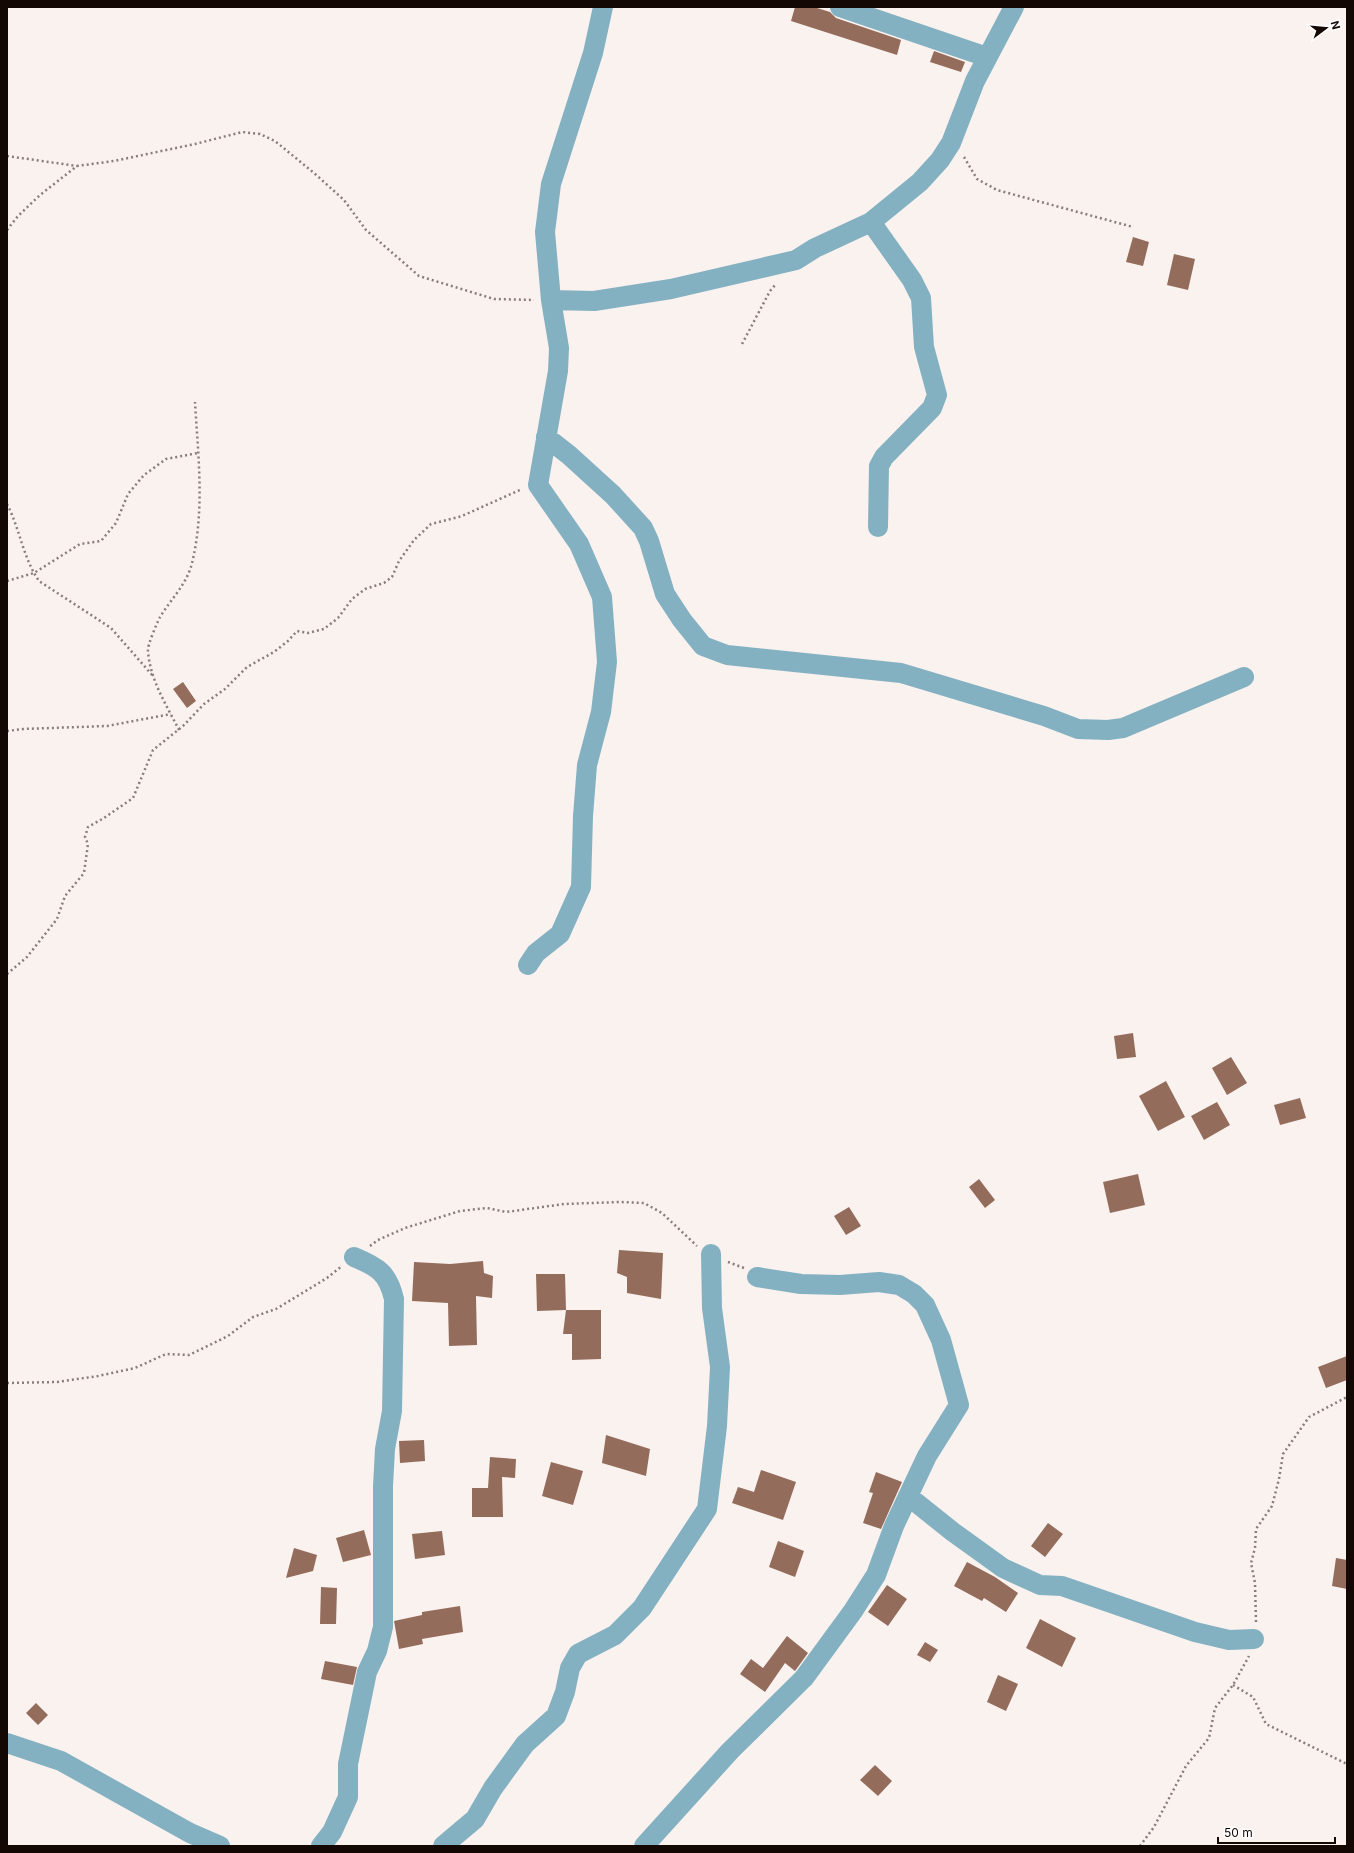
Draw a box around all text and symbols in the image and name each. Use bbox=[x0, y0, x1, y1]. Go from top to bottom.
north arrow bbox=[1306, 8, 1346, 48]
text: N bbox=[1328, 19, 1343, 31]
scale bar bbox=[1218, 1819, 1335, 1845]
text: 50 m bbox=[1224, 1825, 1253, 1840]

